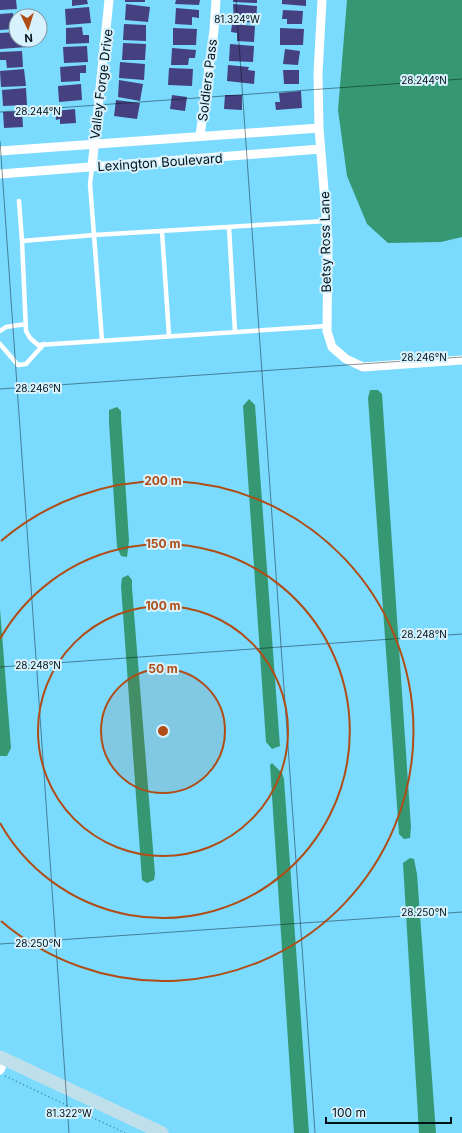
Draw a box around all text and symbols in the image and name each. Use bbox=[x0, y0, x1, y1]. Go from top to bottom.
north arrow bbox=[8, 8, 48, 48]
text: 81.324°W bbox=[214, 13, 260, 25]
street label: Valley Forge Drive bbox=[86, 28, 116, 140]
text: N bbox=[24, 31, 33, 45]
street label: Soldiers Pass bbox=[194, 38, 220, 122]
text: 28.244°N bbox=[401, 74, 447, 86]
text: 28.244°N bbox=[15, 105, 61, 117]
street label: Lexington Boulevard bbox=[97, 150, 223, 174]
street label: Betsy Ross Lane bbox=[316, 191, 334, 293]
text: 28.246°N bbox=[401, 351, 447, 363]
text: 28.246°N bbox=[15, 382, 61, 394]
text: 200 m bbox=[144, 473, 182, 488]
text: 150 m bbox=[146, 536, 180, 551]
text: 100 m bbox=[145, 598, 181, 613]
text: 28.248°N bbox=[401, 628, 447, 640]
text: 28.248°N bbox=[15, 659, 61, 671]
text: 50 m bbox=[148, 661, 178, 676]
centre of rings bbox=[156, 724, 170, 738]
text: 28.250°N bbox=[401, 906, 447, 918]
text: 28.250°N bbox=[15, 937, 61, 949]
scale bar bbox=[326, 1099, 451, 1125]
text: 100 m bbox=[332, 1105, 366, 1120]
text: 81.322°W bbox=[46, 1107, 92, 1119]

